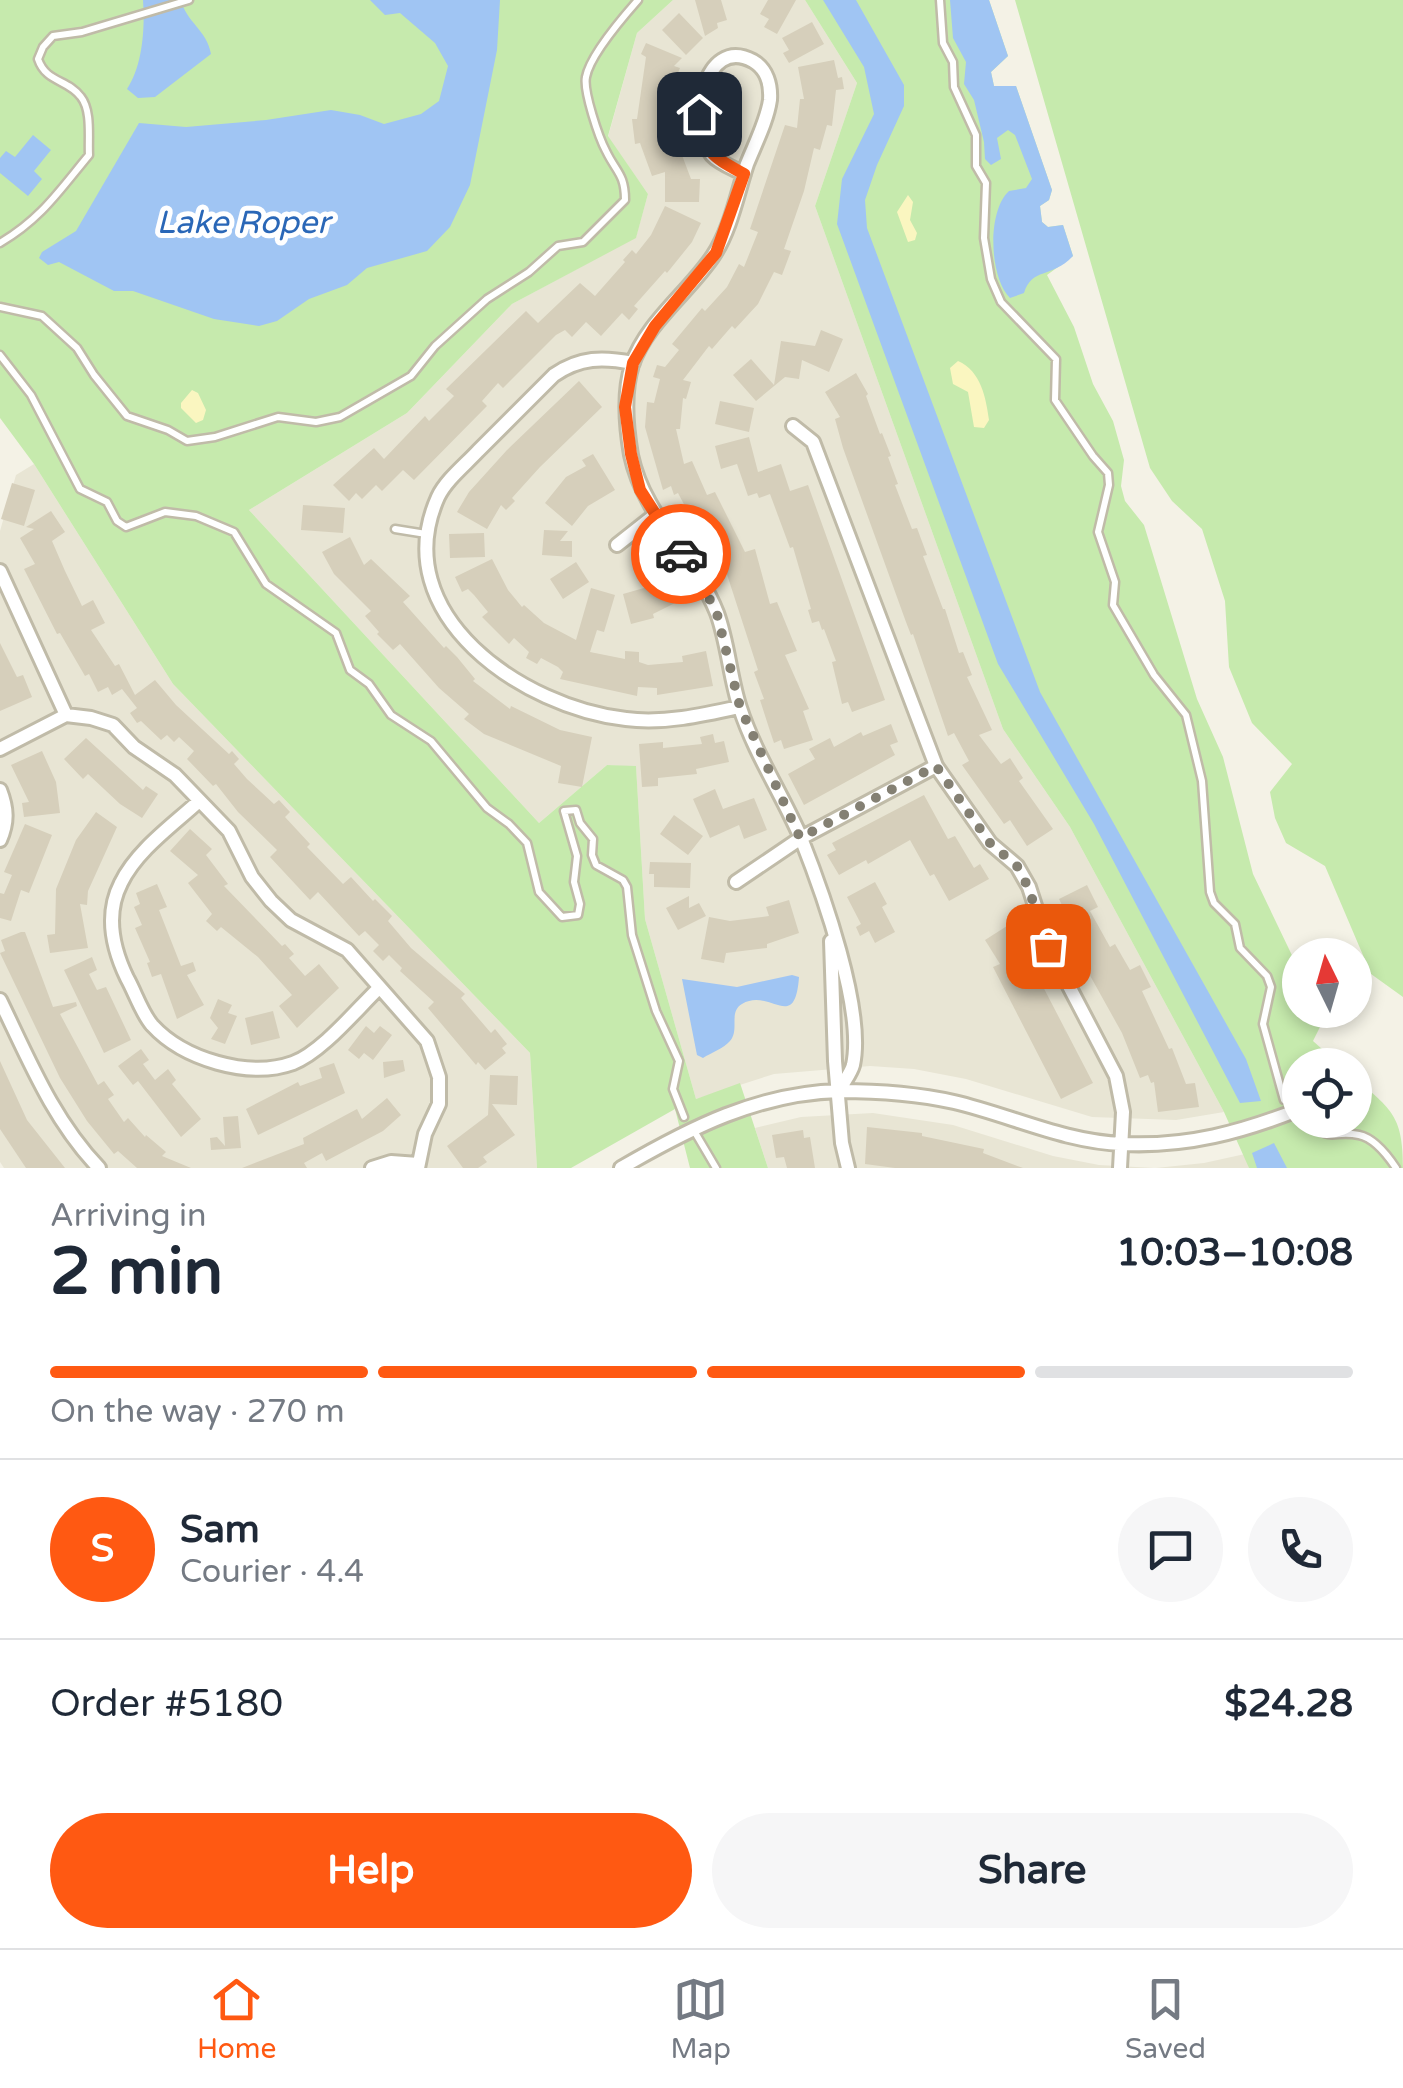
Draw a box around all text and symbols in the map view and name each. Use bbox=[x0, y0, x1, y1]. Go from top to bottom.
pin bbox=[657, 72, 742, 157]
icon: home bbox=[672, 87, 727, 142]
water label: Lake Roper bbox=[157, 204, 333, 242]
courier bbox=[631, 504, 731, 604]
icon: car bbox=[654, 527, 709, 582]
pin bbox=[1006, 904, 1091, 989]
icon: bag bbox=[1021, 919, 1076, 974]
north arrow bbox=[1282, 938, 1372, 1028]
map controls bbox=[1282, 938, 1372, 1138]
button: locate bbox=[1282, 1048, 1372, 1138]
text: Arriving in bbox=[50, 1197, 207, 1235]
text: 10:03–10:08 bbox=[1116, 1230, 1353, 1276]
text: 2 min bbox=[50, 1233, 223, 1312]
text: On the way · 270 m bbox=[50, 1393, 345, 1431]
button: chat bbox=[1118, 1497, 1223, 1602]
button: phone bbox=[1248, 1497, 1353, 1602]
text: Sam bbox=[180, 1507, 260, 1553]
text: S bbox=[91, 1526, 114, 1572]
text: Courier · 4.4 bbox=[180, 1553, 364, 1591]
text: Order #5180 bbox=[50, 1681, 283, 1727]
text: $24.28 bbox=[1224, 1681, 1353, 1727]
button: Help bbox=[50, 1813, 692, 1928]
button: Share bbox=[712, 1813, 1353, 1928]
tab: Home bbox=[197, 1972, 276, 2066]
tab: Map bbox=[670, 1972, 731, 2066]
tab: Saved bbox=[1125, 1972, 1206, 2066]

